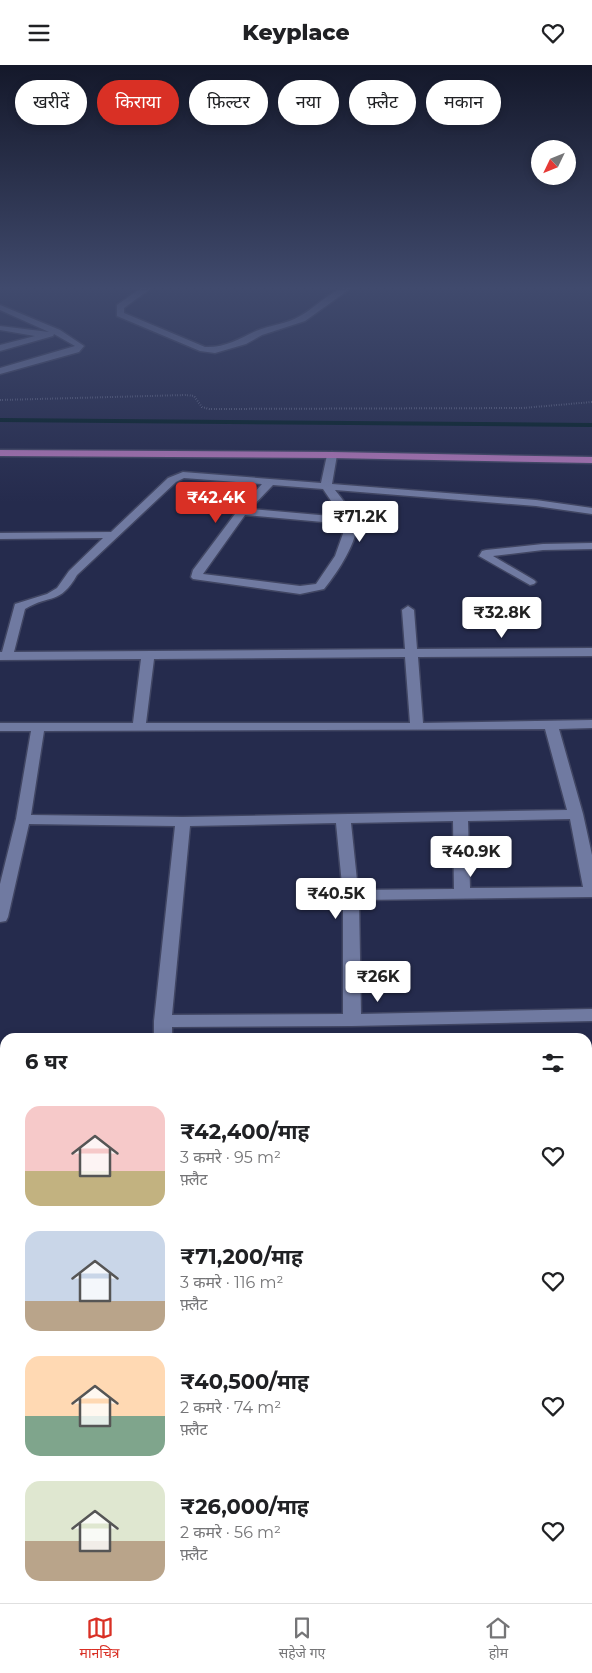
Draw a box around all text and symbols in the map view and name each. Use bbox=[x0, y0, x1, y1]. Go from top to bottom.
icon: menu bbox=[25, 19, 53, 47]
text: Keyplace bbox=[242, 19, 350, 46]
icon: heart bbox=[539, 19, 567, 47]
chip: खरीदें bbox=[15, 80, 87, 125]
chip: किराया bbox=[97, 80, 179, 125]
chip: फ़िल्टर bbox=[189, 80, 268, 125]
chip: नया bbox=[278, 80, 339, 125]
chip: फ़्लैट bbox=[349, 80, 416, 125]
chip: मकान bbox=[426, 80, 501, 125]
north arrow bbox=[531, 140, 576, 185]
map controls bbox=[531, 140, 576, 185]
pin: ₹42.4K bbox=[175, 481, 257, 524]
text: ₹42.4K bbox=[187, 488, 245, 507]
pin: ₹71.2K bbox=[319, 501, 401, 543]
text: ₹71.2K bbox=[333, 507, 387, 526]
pin: ₹32.8K bbox=[461, 597, 543, 639]
text: ₹32.8K bbox=[473, 603, 531, 622]
pin: ₹40.9K bbox=[430, 835, 512, 878]
text: ₹40.9K bbox=[442, 842, 500, 861]
pin: ₹40.5K bbox=[295, 877, 377, 920]
text: ₹40.5K bbox=[307, 884, 365, 903]
pin: ₹26K bbox=[348, 961, 408, 1003]
text: ₹26K bbox=[356, 967, 400, 986]
text: 6 घर bbox=[25, 1049, 67, 1074]
icon: filters bbox=[539, 1049, 567, 1077]
text: ₹42,400/माह bbox=[180, 1119, 309, 1144]
icon: home bbox=[65, 1126, 125, 1186]
icon: heart bbox=[539, 1142, 567, 1170]
text: 3 कमरे · 95 m² bbox=[180, 1148, 281, 1167]
text: फ़्लैट bbox=[180, 1170, 208, 1189]
text: ₹71,200/माह bbox=[180, 1244, 303, 1269]
icon: home bbox=[65, 1251, 125, 1311]
icon: heart bbox=[539, 1267, 567, 1295]
text: 3 कमरे · 116 m² bbox=[180, 1273, 283, 1292]
text: फ़्लैट bbox=[180, 1295, 208, 1314]
text: ₹40,500/माह bbox=[180, 1369, 309, 1394]
icon: home bbox=[65, 1376, 125, 1436]
icon: heart bbox=[539, 1392, 567, 1420]
text: 2 कमरे · 74 m² bbox=[180, 1398, 281, 1417]
text: फ़्लैट bbox=[180, 1420, 208, 1439]
text: ₹26,000/माह bbox=[180, 1494, 309, 1519]
icon: home bbox=[65, 1501, 125, 1561]
icon: heart bbox=[539, 1517, 567, 1545]
text: 2 कमरे · 56 m² bbox=[180, 1523, 281, 1542]
text: फ़्लैट bbox=[180, 1545, 208, 1564]
tab: मानचित्र bbox=[80, 1614, 120, 1664]
tab: सहेजे गए bbox=[279, 1614, 325, 1664]
tab: होम bbox=[484, 1614, 512, 1664]

